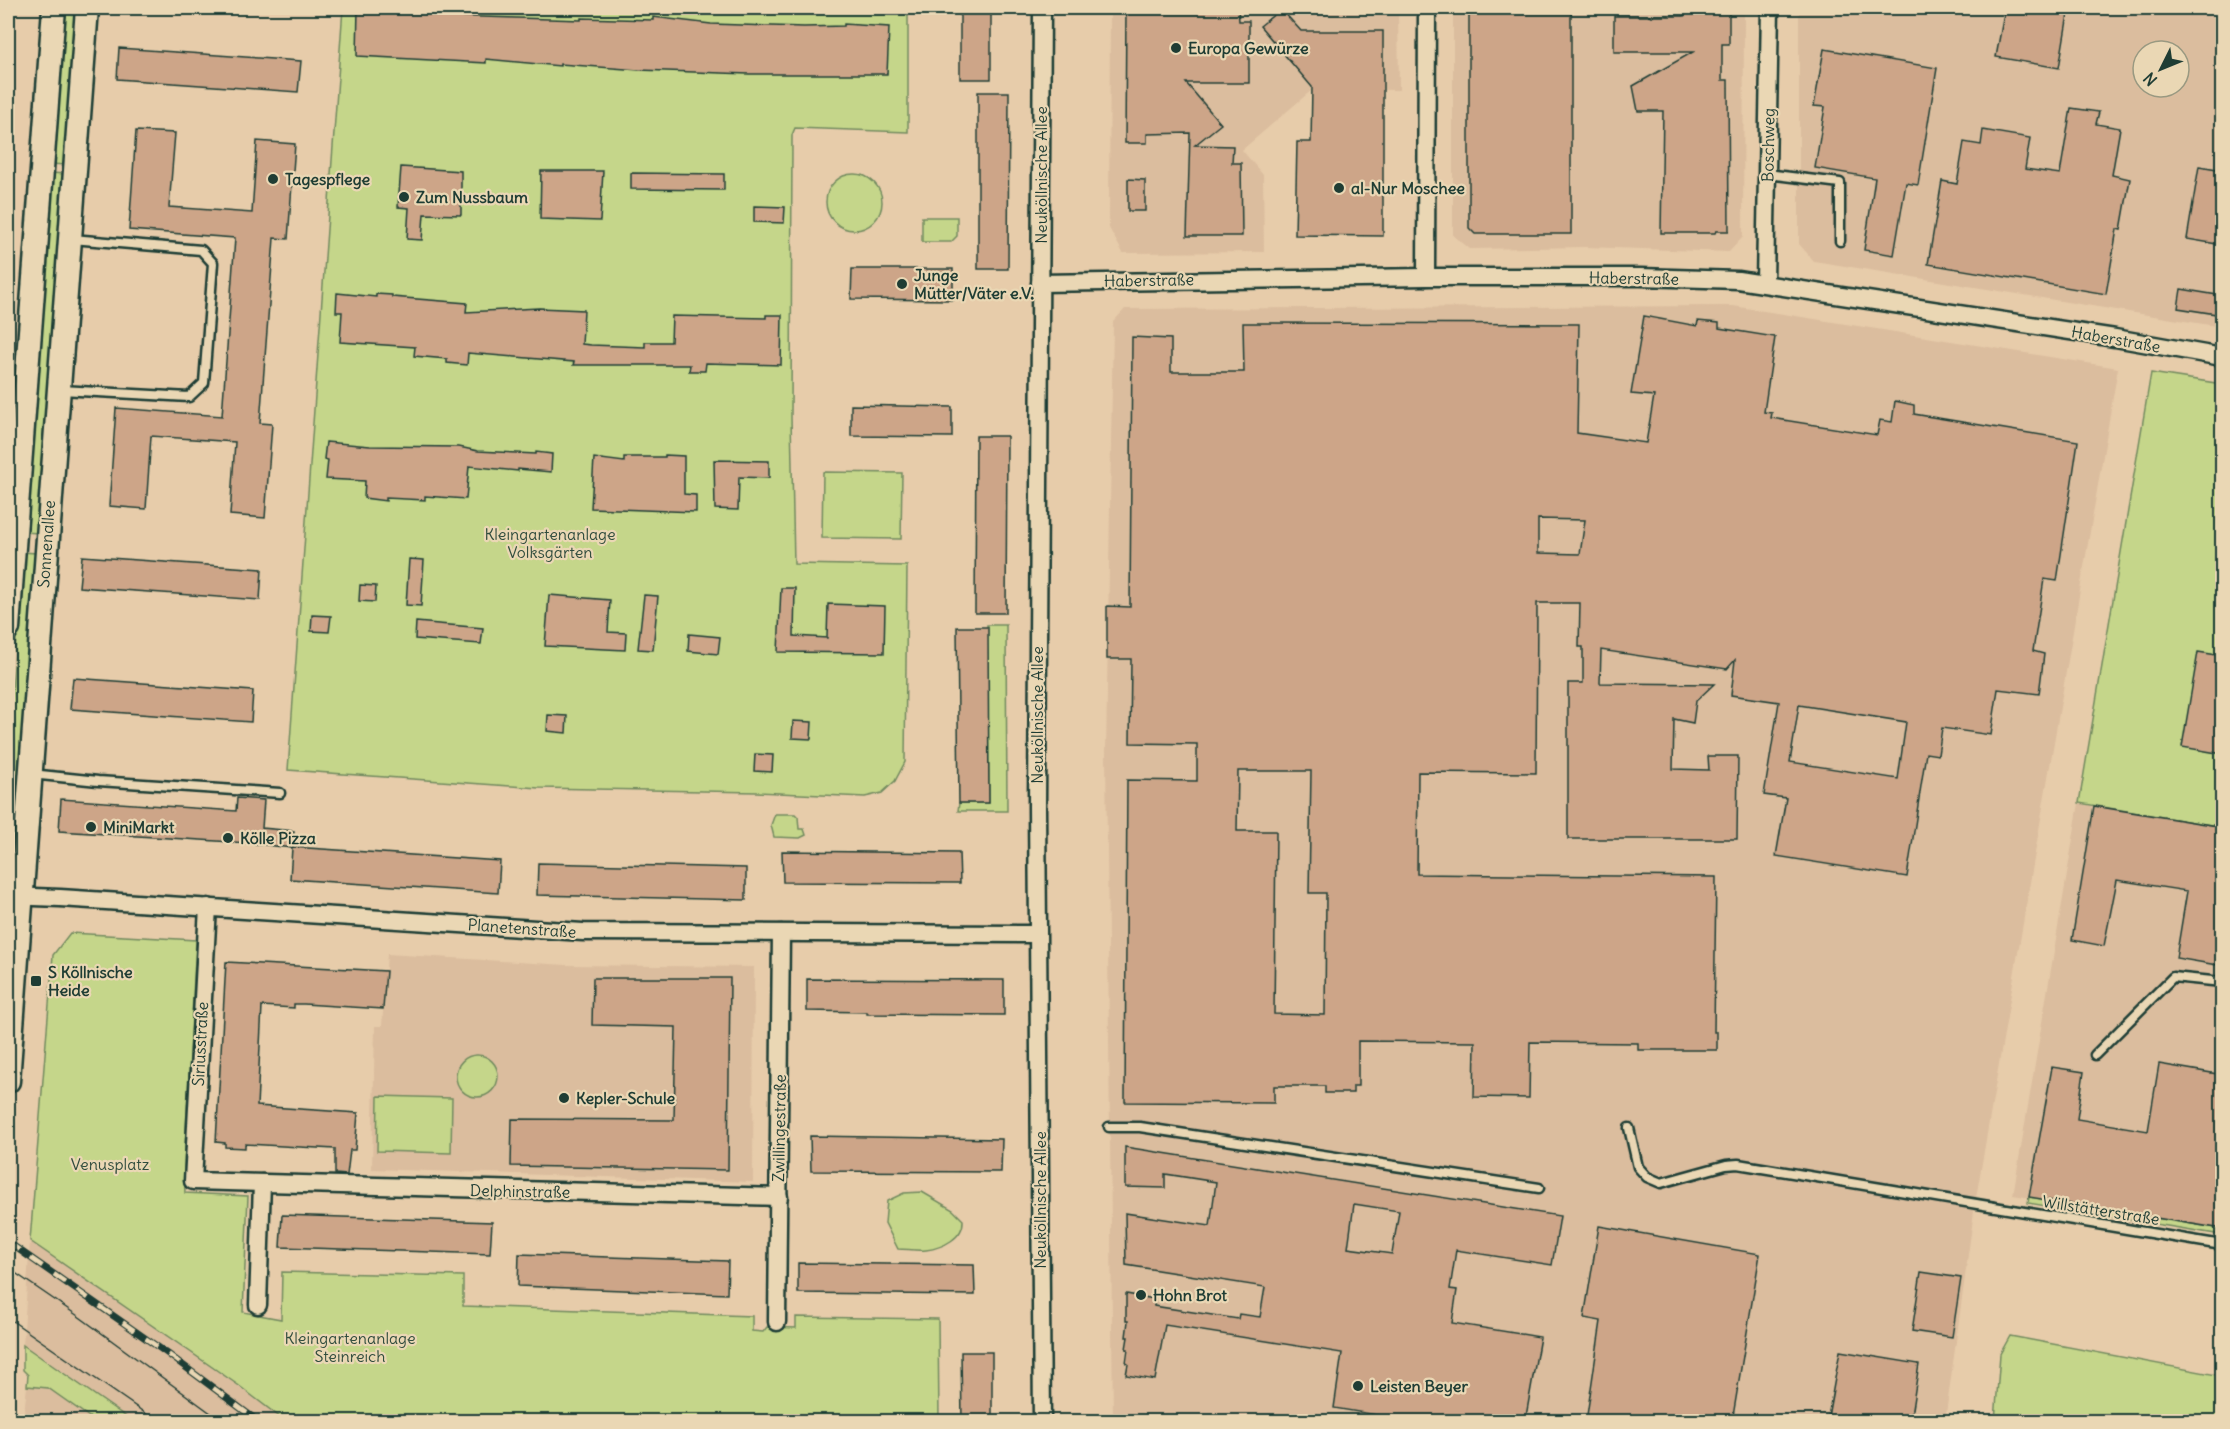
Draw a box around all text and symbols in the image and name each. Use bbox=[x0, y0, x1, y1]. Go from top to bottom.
place label: Europa Gewürze bbox=[1188, 38, 1309, 59]
north arrow bbox=[2131, 39, 2191, 99]
marker: Europa Gewürze bbox=[1169, 41, 1183, 55]
text: N bbox=[2139, 68, 2161, 90]
street label: Neuköllnische Allee bbox=[1031, 106, 1051, 244]
street label: Boschweg bbox=[1757, 108, 1779, 182]
place label: Tagespflege bbox=[285, 169, 371, 190]
marker: Tagespflege bbox=[266, 172, 280, 186]
place label: al-Nur Moschee bbox=[1351, 178, 1465, 198]
marker: al-Nur Moschee bbox=[1332, 181, 1346, 195]
place label: Zum Nussbaum bbox=[416, 187, 528, 207]
marker: Zum Nussbaum bbox=[397, 190, 411, 204]
place label: Junge Mütter/Väter e.V. bbox=[914, 265, 1034, 303]
street label: Haberstraße bbox=[1589, 267, 1679, 289]
street label: Haberstraße bbox=[1104, 269, 1194, 291]
marker: Junge Mütter/Väter e.V. bbox=[895, 277, 909, 291]
street label: Haberstraße bbox=[2070, 321, 2162, 357]
street label: Sonnenallee bbox=[33, 499, 59, 589]
park label: Kleingartenanlage Volksgärten bbox=[484, 524, 616, 562]
street label: Neuköllnische Allee bbox=[1027, 646, 1047, 784]
place label: MiniMarkt bbox=[103, 817, 175, 837]
marker: MiniMarkt bbox=[84, 820, 98, 834]
place label: Kölle Pizza bbox=[240, 828, 316, 848]
marker: Kölle Pizza bbox=[221, 831, 235, 845]
street label: Planetenstraße bbox=[467, 914, 577, 942]
place label: S Köllnische Heide bbox=[48, 962, 133, 1000]
marker: S Köllnische Heide bbox=[29, 974, 43, 988]
street label: Siriusstraße bbox=[188, 1001, 212, 1087]
street label: Zwillingestraße bbox=[768, 1074, 790, 1182]
place label: Kepler-Schule bbox=[576, 1088, 676, 1109]
marker: Kepler-Schule bbox=[557, 1091, 571, 1105]
street label: Neuköllnische Allee bbox=[1030, 1131, 1050, 1269]
park label: Venusplatz bbox=[71, 1154, 150, 1174]
street label: Delphinstraße bbox=[470, 1180, 570, 1202]
street label: Willstätterstraße bbox=[2041, 1191, 2161, 1229]
place label: Hohn Brot bbox=[1153, 1285, 1228, 1305]
marker: Hohn Brot bbox=[1134, 1288, 1148, 1302]
park label: Kleingartenanlage Steinreich bbox=[284, 1328, 416, 1366]
place label: Leisten Beyer bbox=[1370, 1376, 1468, 1397]
marker: Leisten Beyer bbox=[1351, 1379, 1365, 1393]

